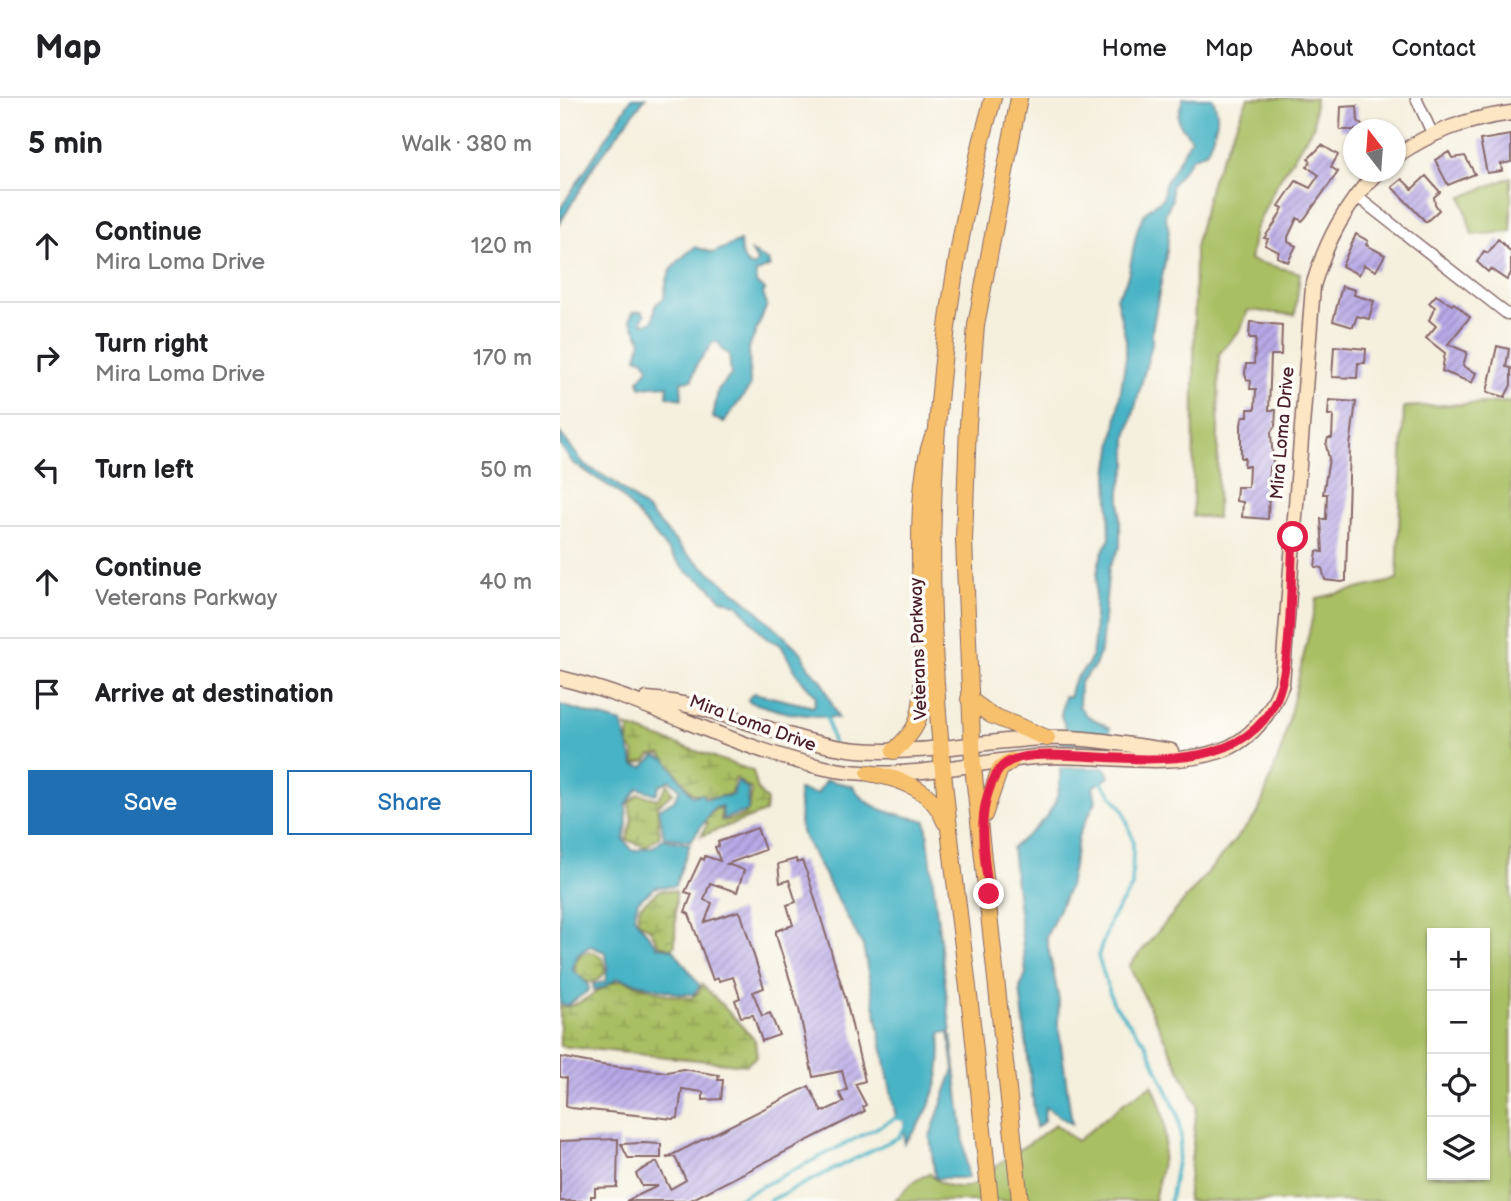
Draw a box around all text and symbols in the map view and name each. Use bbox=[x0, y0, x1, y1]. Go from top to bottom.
text: Map bbox=[35, 28, 101, 68]
text: Home bbox=[1102, 34, 1167, 63]
text: Map bbox=[1205, 34, 1253, 63]
text: About bbox=[1291, 34, 1353, 63]
text: Contact bbox=[1391, 34, 1476, 63]
north arrow bbox=[1343, 119, 1406, 182]
text: 5 min bbox=[28, 126, 103, 162]
text: Walk · 380 m bbox=[402, 130, 532, 158]
text: Continue bbox=[95, 217, 202, 248]
icon: ahead bbox=[28, 227, 66, 265]
text: 120 m bbox=[471, 232, 532, 260]
text: Mira Loma Drive bbox=[95, 248, 265, 276]
text: Turn right bbox=[95, 329, 208, 360]
icon: right bbox=[28, 339, 66, 377]
text: 170 m bbox=[473, 344, 532, 372]
text: Mira Loma Drive bbox=[95, 360, 265, 388]
street label: Mira Loma Drive bbox=[1266, 365, 1299, 500]
icon: left bbox=[28, 451, 66, 489]
text: Turn left bbox=[95, 455, 194, 486]
text: 50 m bbox=[480, 456, 532, 484]
route start bbox=[1277, 521, 1308, 552]
text: Continue bbox=[95, 553, 202, 584]
icon: ahead bbox=[28, 563, 66, 601]
text: 40 m bbox=[479, 568, 532, 596]
street label: Veterans Parkway bbox=[905, 576, 931, 721]
text: Veterans Parkway bbox=[95, 584, 277, 612]
icon: arrive bbox=[28, 675, 66, 713]
text: Arrive at destination bbox=[95, 679, 334, 710]
street label: Mira Loma Drive bbox=[687, 691, 819, 756]
button: Save bbox=[28, 770, 273, 835]
button: Share bbox=[287, 770, 532, 835]
route end bbox=[973, 878, 1004, 909]
map controls bbox=[1427, 928, 1490, 1180]
button: + bbox=[1427, 928, 1490, 991]
button: − bbox=[1427, 991, 1490, 1054]
button: locate bbox=[1427, 1054, 1490, 1117]
button: layers bbox=[1427, 1117, 1490, 1180]

